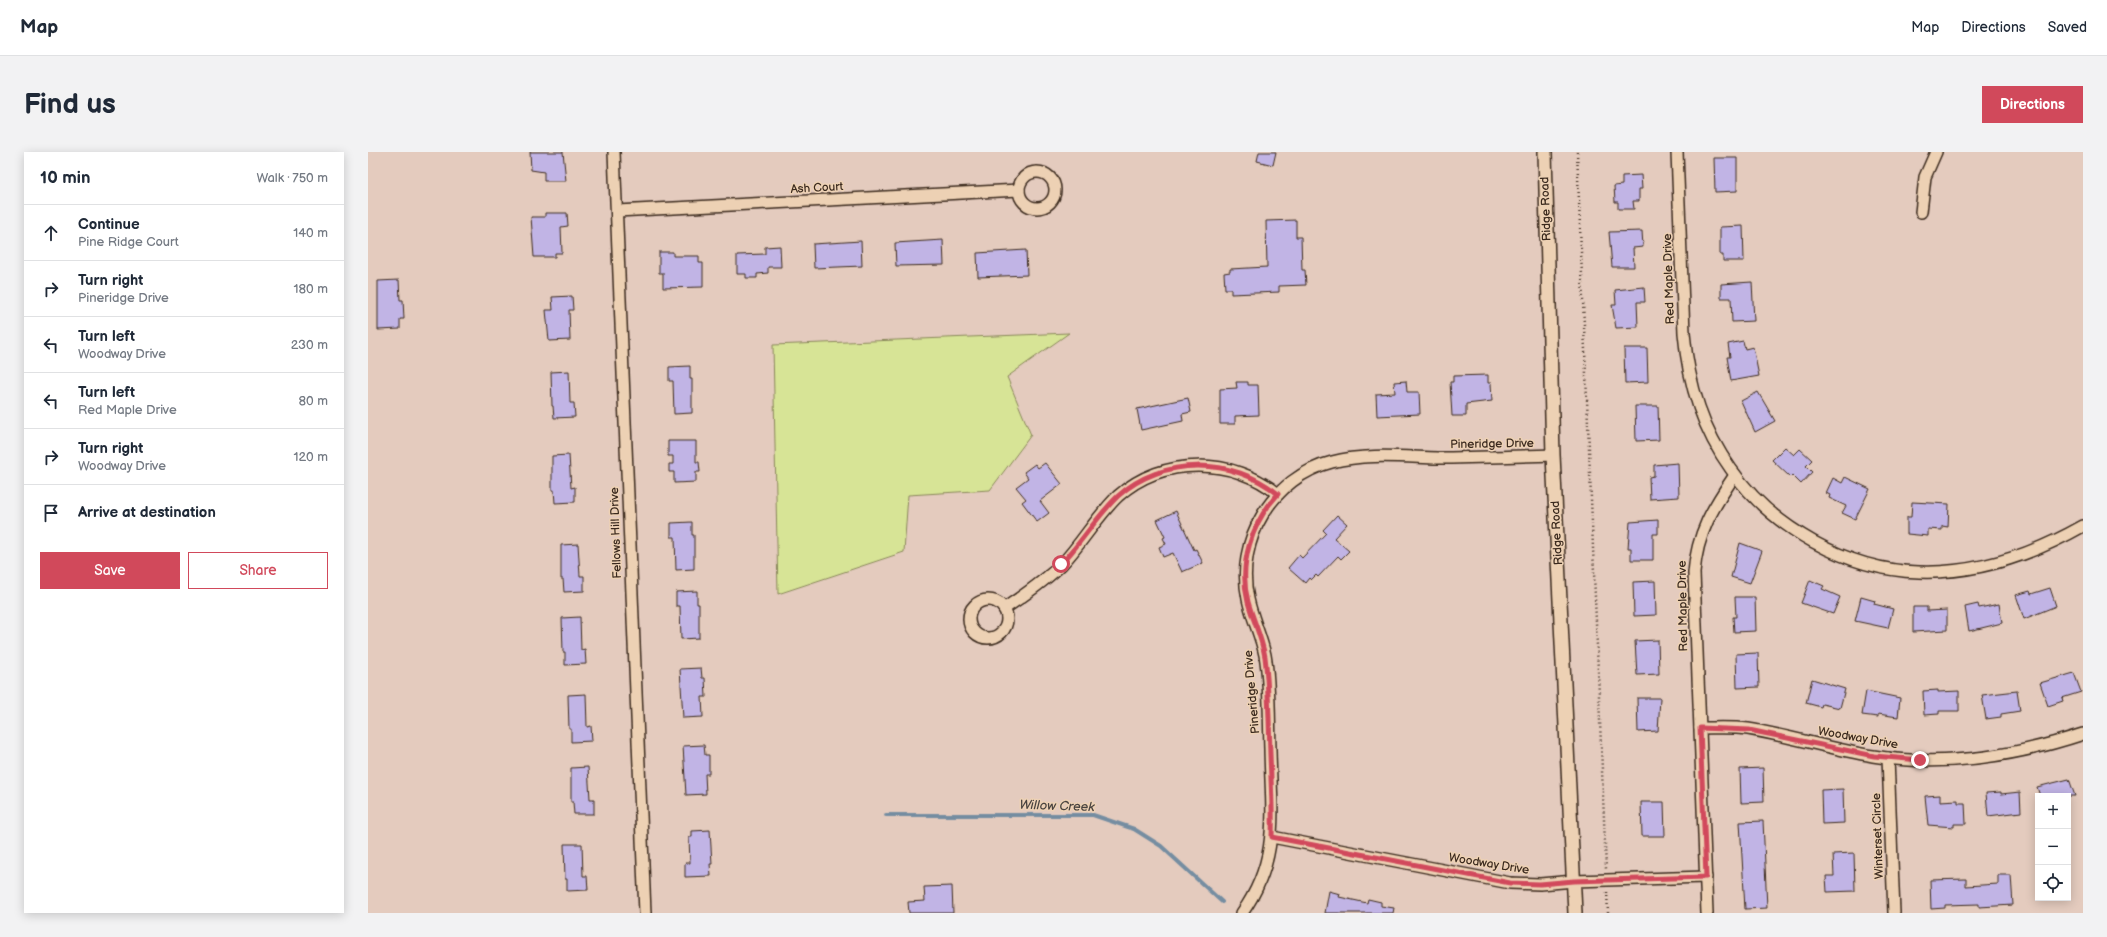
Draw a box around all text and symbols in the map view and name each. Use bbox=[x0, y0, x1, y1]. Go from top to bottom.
text: Map bbox=[20, 16, 58, 39]
text: Map bbox=[1911, 19, 1939, 36]
text: Directions bbox=[1961, 19, 2026, 36]
text: Saved bbox=[2048, 19, 2087, 36]
button: Directions bbox=[1982, 86, 2083, 123]
text: Find us bbox=[24, 88, 116, 121]
text: 10 min bbox=[40, 168, 91, 188]
text: Walk · 750 m bbox=[256, 170, 328, 186]
street label: Ridge Road bbox=[1537, 176, 1555, 242]
street label: Ash Court bbox=[790, 179, 844, 197]
text: Continue bbox=[78, 215, 140, 234]
icon: ahead bbox=[40, 222, 62, 244]
text: 140 m bbox=[293, 225, 328, 241]
street label: Red Maple Drive bbox=[1660, 233, 1678, 325]
text: Pine Ridge Court bbox=[78, 234, 179, 250]
text: Turn right bbox=[78, 271, 143, 290]
icon: right bbox=[40, 278, 62, 300]
text: 180 m bbox=[293, 281, 328, 297]
text: Pineridge Drive bbox=[78, 290, 169, 306]
text: Turn left bbox=[78, 327, 135, 346]
icon: left bbox=[40, 334, 62, 356]
text: 230 m bbox=[291, 337, 328, 353]
text: Woodway Drive bbox=[78, 346, 166, 362]
text: Turn left bbox=[78, 383, 135, 402]
icon: left bbox=[40, 390, 62, 412]
text: 80 m bbox=[299, 393, 328, 409]
text: Red Maple Drive bbox=[78, 402, 177, 418]
street label: Pineridge Drive bbox=[1450, 436, 1534, 452]
text: Turn right bbox=[78, 439, 143, 458]
icon: right bbox=[40, 446, 62, 468]
text: 120 m bbox=[293, 449, 328, 465]
text: Woodway Drive bbox=[78, 458, 166, 474]
street label: Fellows Hill Drive bbox=[607, 487, 625, 579]
street label: Ridge Road bbox=[1548, 500, 1566, 566]
icon: arrive bbox=[40, 502, 62, 524]
text: Arrive at destination bbox=[78, 503, 216, 522]
button: Save bbox=[40, 552, 180, 589]
button: Share bbox=[188, 552, 328, 589]
route start bbox=[1052, 555, 1070, 573]
street label: Red Maple Drive bbox=[1675, 560, 1691, 652]
street label: Pineridge Drive bbox=[1241, 650, 1263, 734]
street label: Woodway Drive bbox=[1817, 724, 1899, 752]
route end bbox=[1911, 751, 1929, 769]
street label: Winterset Circle bbox=[1869, 793, 1887, 879]
map controls bbox=[2035, 793, 2071, 901]
button: + bbox=[2035, 793, 2071, 829]
water label: Willow Creek bbox=[1019, 797, 1095, 815]
button: − bbox=[2035, 829, 2071, 865]
street label: Woodway Drive bbox=[1448, 850, 1530, 878]
button: locate bbox=[2035, 865, 2071, 901]

